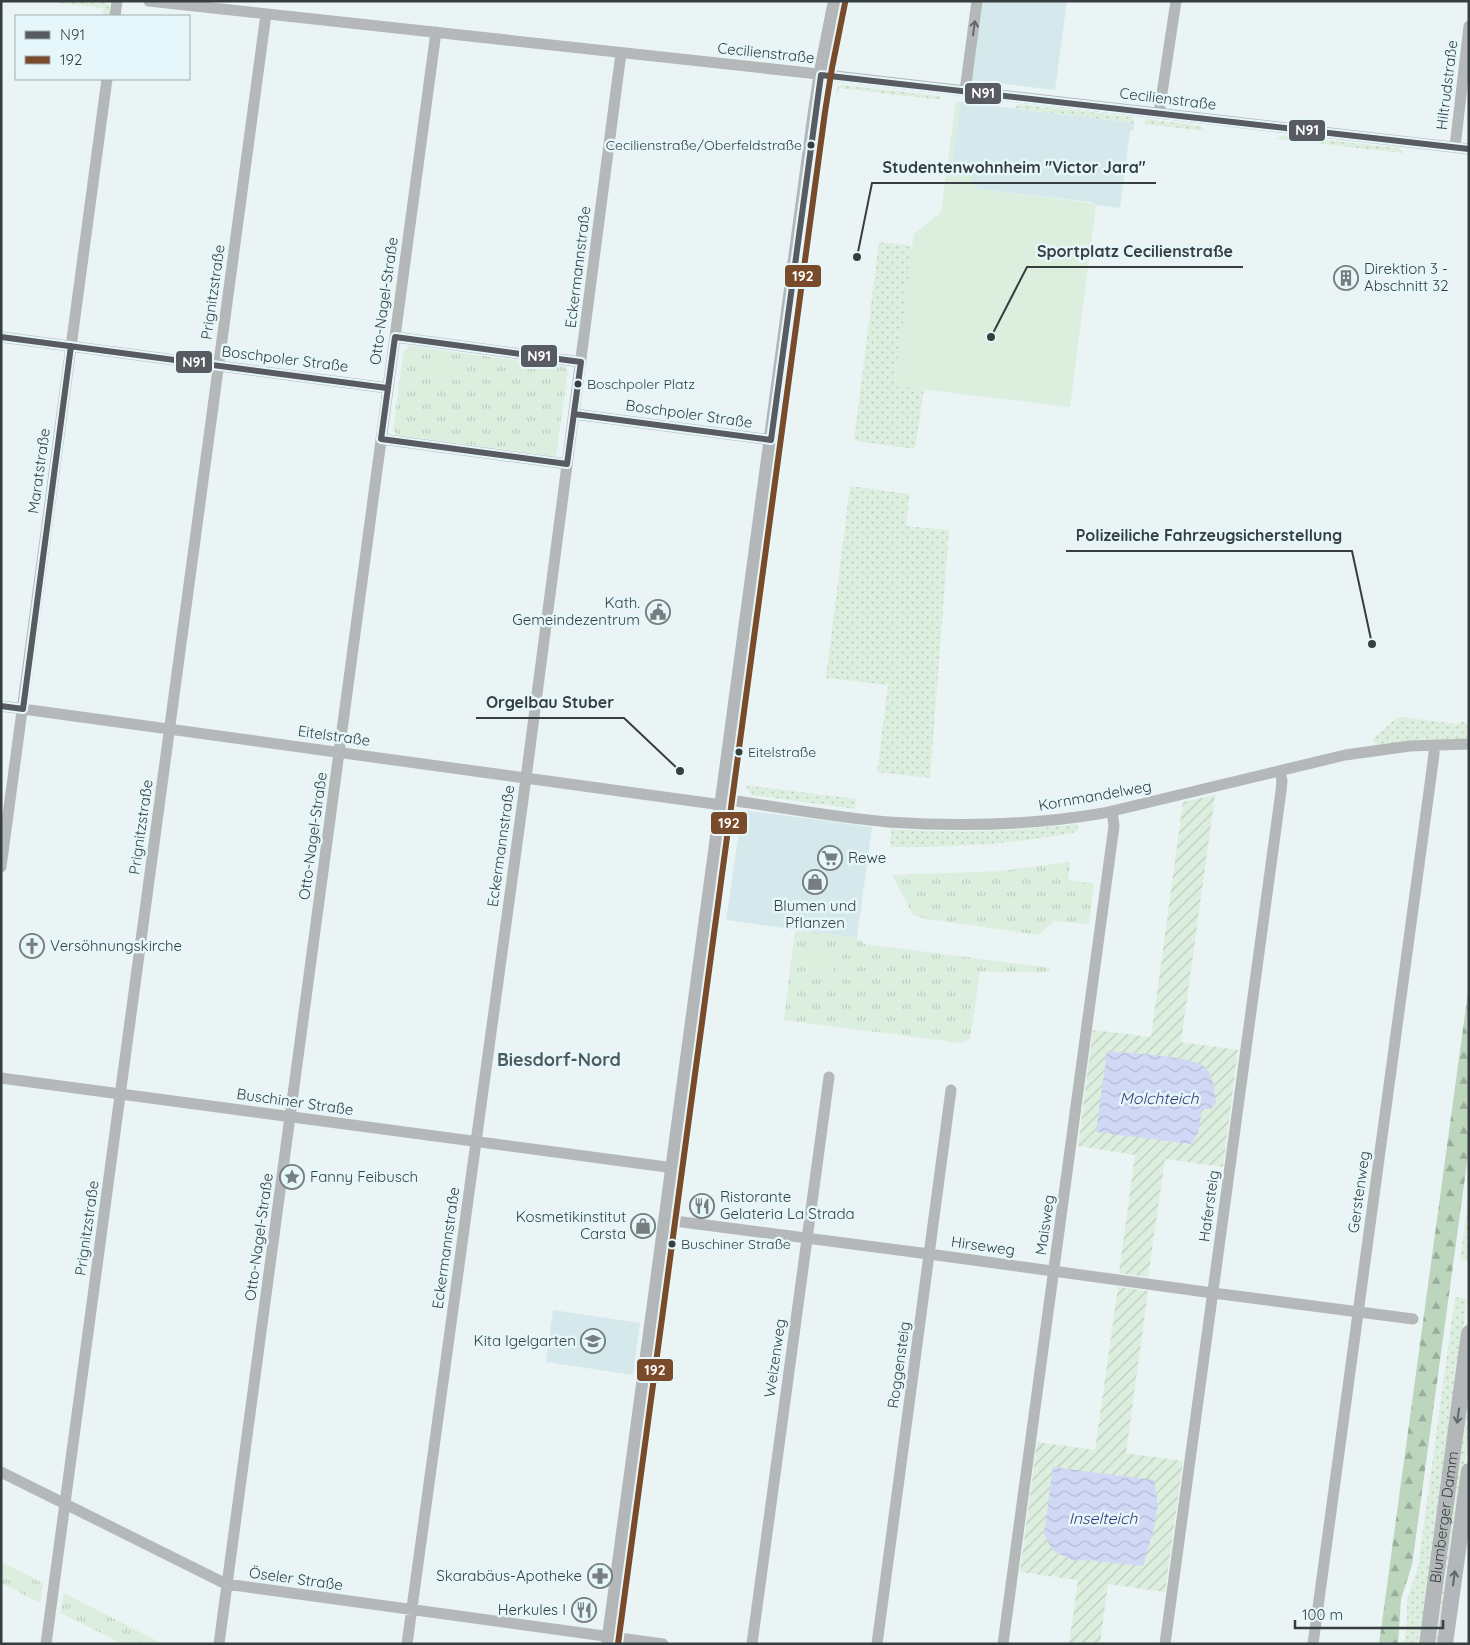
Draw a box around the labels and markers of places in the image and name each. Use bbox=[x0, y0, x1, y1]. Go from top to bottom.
place label: Cecilienstraße/Oberfeldstraße bbox=[606, 136, 802, 154]
marker: Cecilienstraße/Oberfeldstraße bbox=[806, 140, 816, 150]
callout: Studentenwohnheim "Victor Jara" bbox=[872, 152, 1156, 183]
callout: Sportplatz Cecilienstraße bbox=[1027, 236, 1243, 267]
place label: Direktion 3 - Abschnitt 32 bbox=[1364, 259, 1448, 295]
building icon: Direktion 3 - Abschnitt 32 bbox=[1333, 265, 1359, 291]
place label: Boschpoler Platz bbox=[587, 375, 695, 393]
marker: Boschpoler Platz bbox=[573, 379, 583, 389]
callout: Polizeiliche Fahrzeugsicherstellung bbox=[1066, 520, 1352, 551]
place label: Kath. Gemeindezentrum bbox=[512, 593, 640, 629]
public building icon: Kath. Gemeindezentrum bbox=[645, 599, 671, 625]
callout: Orgelbau Stuber bbox=[476, 687, 624, 718]
place label: Eitelstraße bbox=[748, 743, 816, 761]
marker: Eitelstraße bbox=[734, 747, 744, 757]
supermarket icon: Rewe bbox=[817, 845, 843, 871]
place label: Rewe bbox=[848, 848, 886, 867]
shop icon: Blumen und Pflanzen bbox=[802, 869, 828, 895]
place label: Blumen und Pflanzen bbox=[774, 896, 856, 932]
church icon: Versöhnungskirche bbox=[19, 933, 45, 959]
place label: Versöhnungskirche bbox=[50, 936, 182, 955]
place icon: Fanny Feibusch bbox=[279, 1164, 305, 1190]
place label: Fanny Feibusch bbox=[310, 1167, 418, 1186]
place label: Ristorante Gelateria La Strada bbox=[720, 1187, 855, 1223]
restaurant icon: Ristorante Gelateria La Strada bbox=[689, 1193, 715, 1219]
place label: Kosmetikinstitut Carsta bbox=[516, 1207, 626, 1243]
shop icon: Kosmetikinstitut Carsta bbox=[630, 1213, 656, 1239]
place label: Buschiner Straße bbox=[681, 1235, 791, 1253]
marker: Buschiner Straße bbox=[667, 1239, 677, 1249]
school or university icon: Kita Igelgarten bbox=[580, 1328, 606, 1354]
place label: Kita Igelgarten bbox=[474, 1331, 576, 1350]
pharmacy icon: Skarabäus-Apotheke bbox=[587, 1563, 613, 1589]
place label: Skarabäus-Apotheke bbox=[436, 1566, 582, 1585]
restaurant icon: Herkules I bbox=[571, 1597, 597, 1623]
place label: Herkules I bbox=[498, 1600, 566, 1619]

